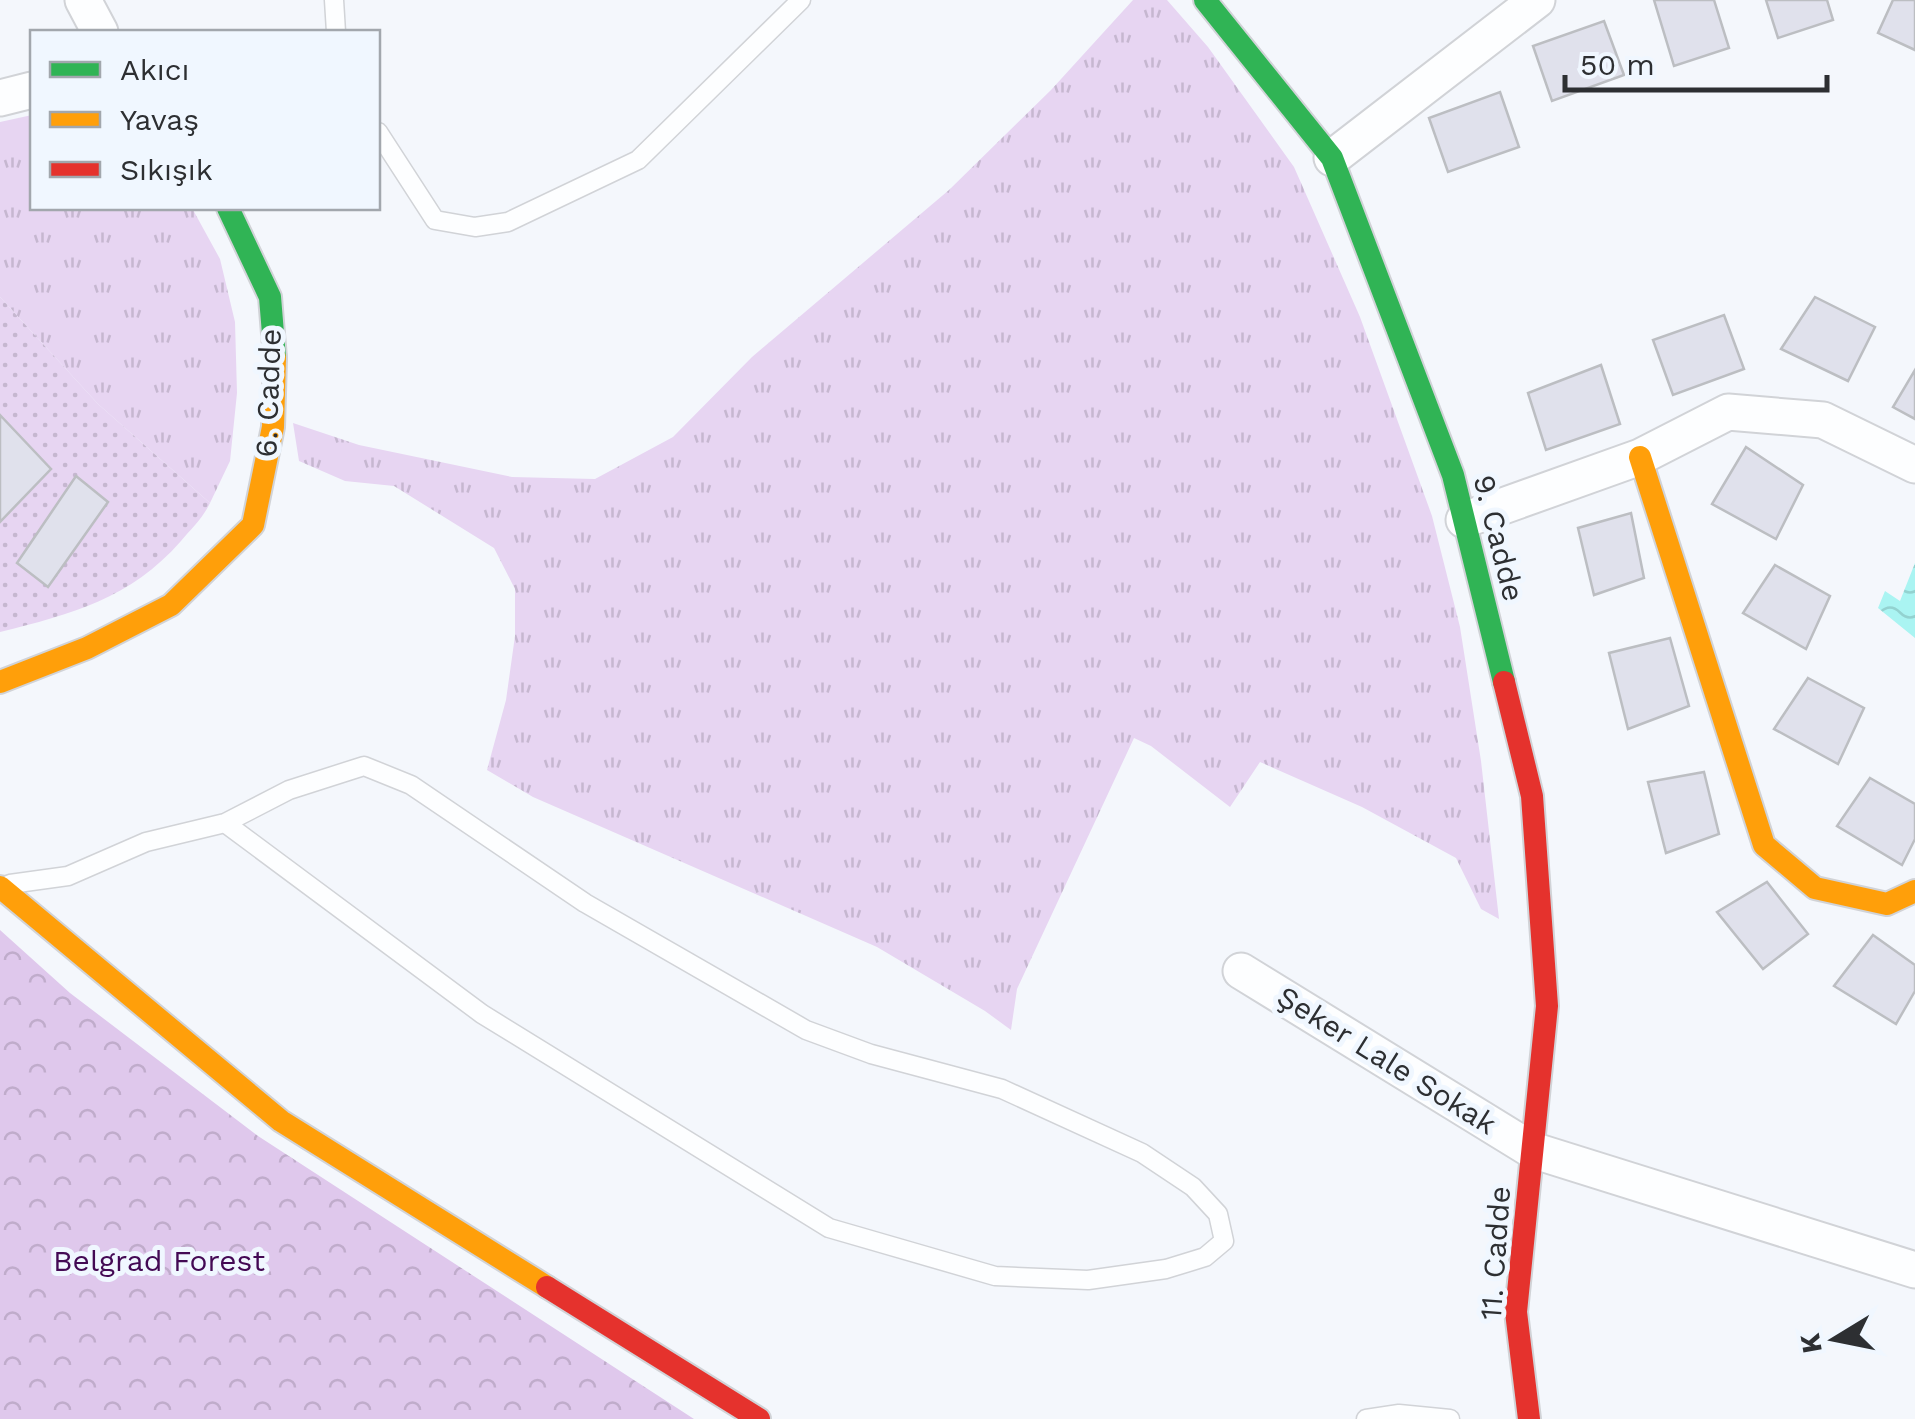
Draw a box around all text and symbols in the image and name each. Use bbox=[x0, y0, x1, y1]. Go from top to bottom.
legend bbox=[30, 30, 380, 210]
scale bar bbox=[1565, 30, 1828, 92]
text: 50 m bbox=[1580, 47, 1655, 82]
text: Akıcı bbox=[120, 52, 190, 87]
text: Yavaş bbox=[120, 102, 199, 137]
text: Sıkışık bbox=[120, 152, 213, 187]
street label: 6. Cadde bbox=[248, 328, 288, 458]
street label: 9. Cadde bbox=[1466, 471, 1532, 605]
street label: Şeker Lale Sokak bbox=[1271, 978, 1503, 1142]
street label: 11. Cadde bbox=[1473, 1185, 1517, 1321]
park label: Belgrad Forest bbox=[53, 1243, 265, 1278]
north arrow bbox=[1785, 1289, 1885, 1389]
text: K bbox=[1793, 1330, 1829, 1356]

